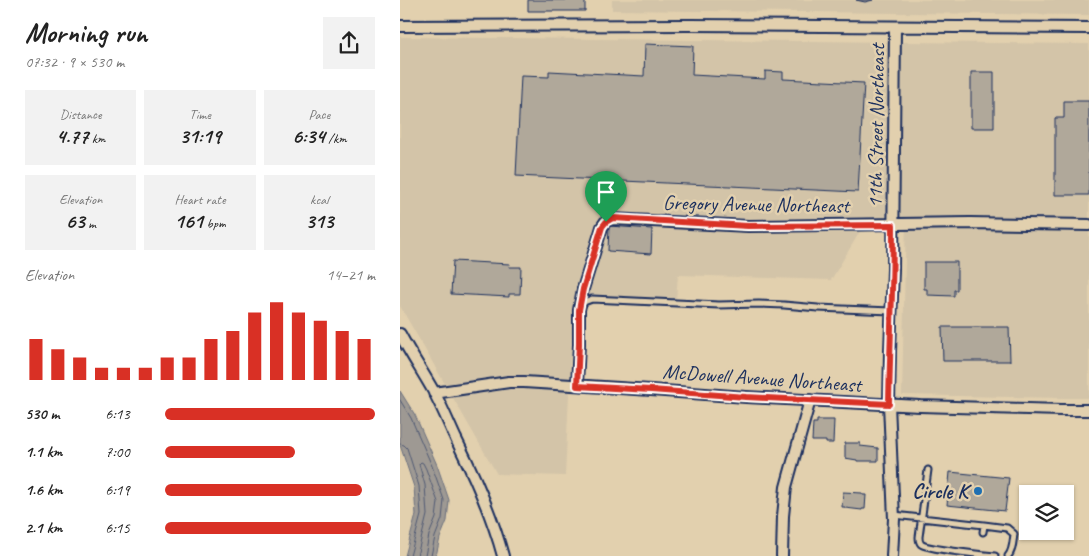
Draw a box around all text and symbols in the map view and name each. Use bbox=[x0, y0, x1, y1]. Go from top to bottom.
text: Morning run bbox=[25, 15, 147, 50]
button: share bbox=[323, 17, 375, 69]
street label: 11th Street Northeast bbox=[862, 42, 890, 208]
text: 07:32 · 9 × 530 m bbox=[25, 52, 124, 72]
text: Distance bbox=[60, 106, 102, 123]
text: Time bbox=[189, 106, 211, 123]
text: Pace bbox=[309, 106, 330, 123]
text: 4.77 bbox=[56, 123, 88, 149]
text: 31:19 bbox=[179, 123, 221, 149]
text: 6:34 bbox=[292, 123, 325, 149]
text: km bbox=[88, 130, 105, 147]
text: /km bbox=[325, 130, 347, 147]
pin bbox=[585, 171, 627, 222]
icon: arrive bbox=[592, 178, 620, 206]
street label: Gregory Avenue Northeast bbox=[663, 189, 851, 219]
text: Elevation bbox=[59, 191, 102, 208]
text: Heart rate bbox=[174, 191, 226, 208]
text: kcal bbox=[310, 191, 329, 208]
text: 63 bbox=[65, 208, 85, 234]
text: 161 bbox=[174, 208, 203, 234]
text: 313 bbox=[305, 208, 334, 234]
text: m bbox=[85, 215, 96, 232]
text: bpm bbox=[203, 215, 226, 232]
text: Elevation bbox=[25, 265, 74, 285]
text: 14–21 m bbox=[326, 265, 375, 285]
street label: McDowell Avenue Northeast bbox=[662, 358, 864, 398]
text: 530 m bbox=[25, 404, 59, 424]
text: 6:13 bbox=[105, 404, 130, 424]
text: 1.1 km bbox=[25, 442, 62, 462]
text: 7:00 bbox=[105, 442, 130, 462]
place label: Circle K bbox=[912, 478, 972, 504]
text: 1.6 km bbox=[25, 480, 63, 500]
text: 6:19 bbox=[105, 480, 130, 500]
marker: Circle K bbox=[972, 485, 984, 497]
map controls bbox=[1019, 485, 1074, 540]
button: layers bbox=[1019, 485, 1074, 540]
text: 2.1 km bbox=[25, 518, 62, 538]
text: 6:15 bbox=[105, 518, 130, 538]

